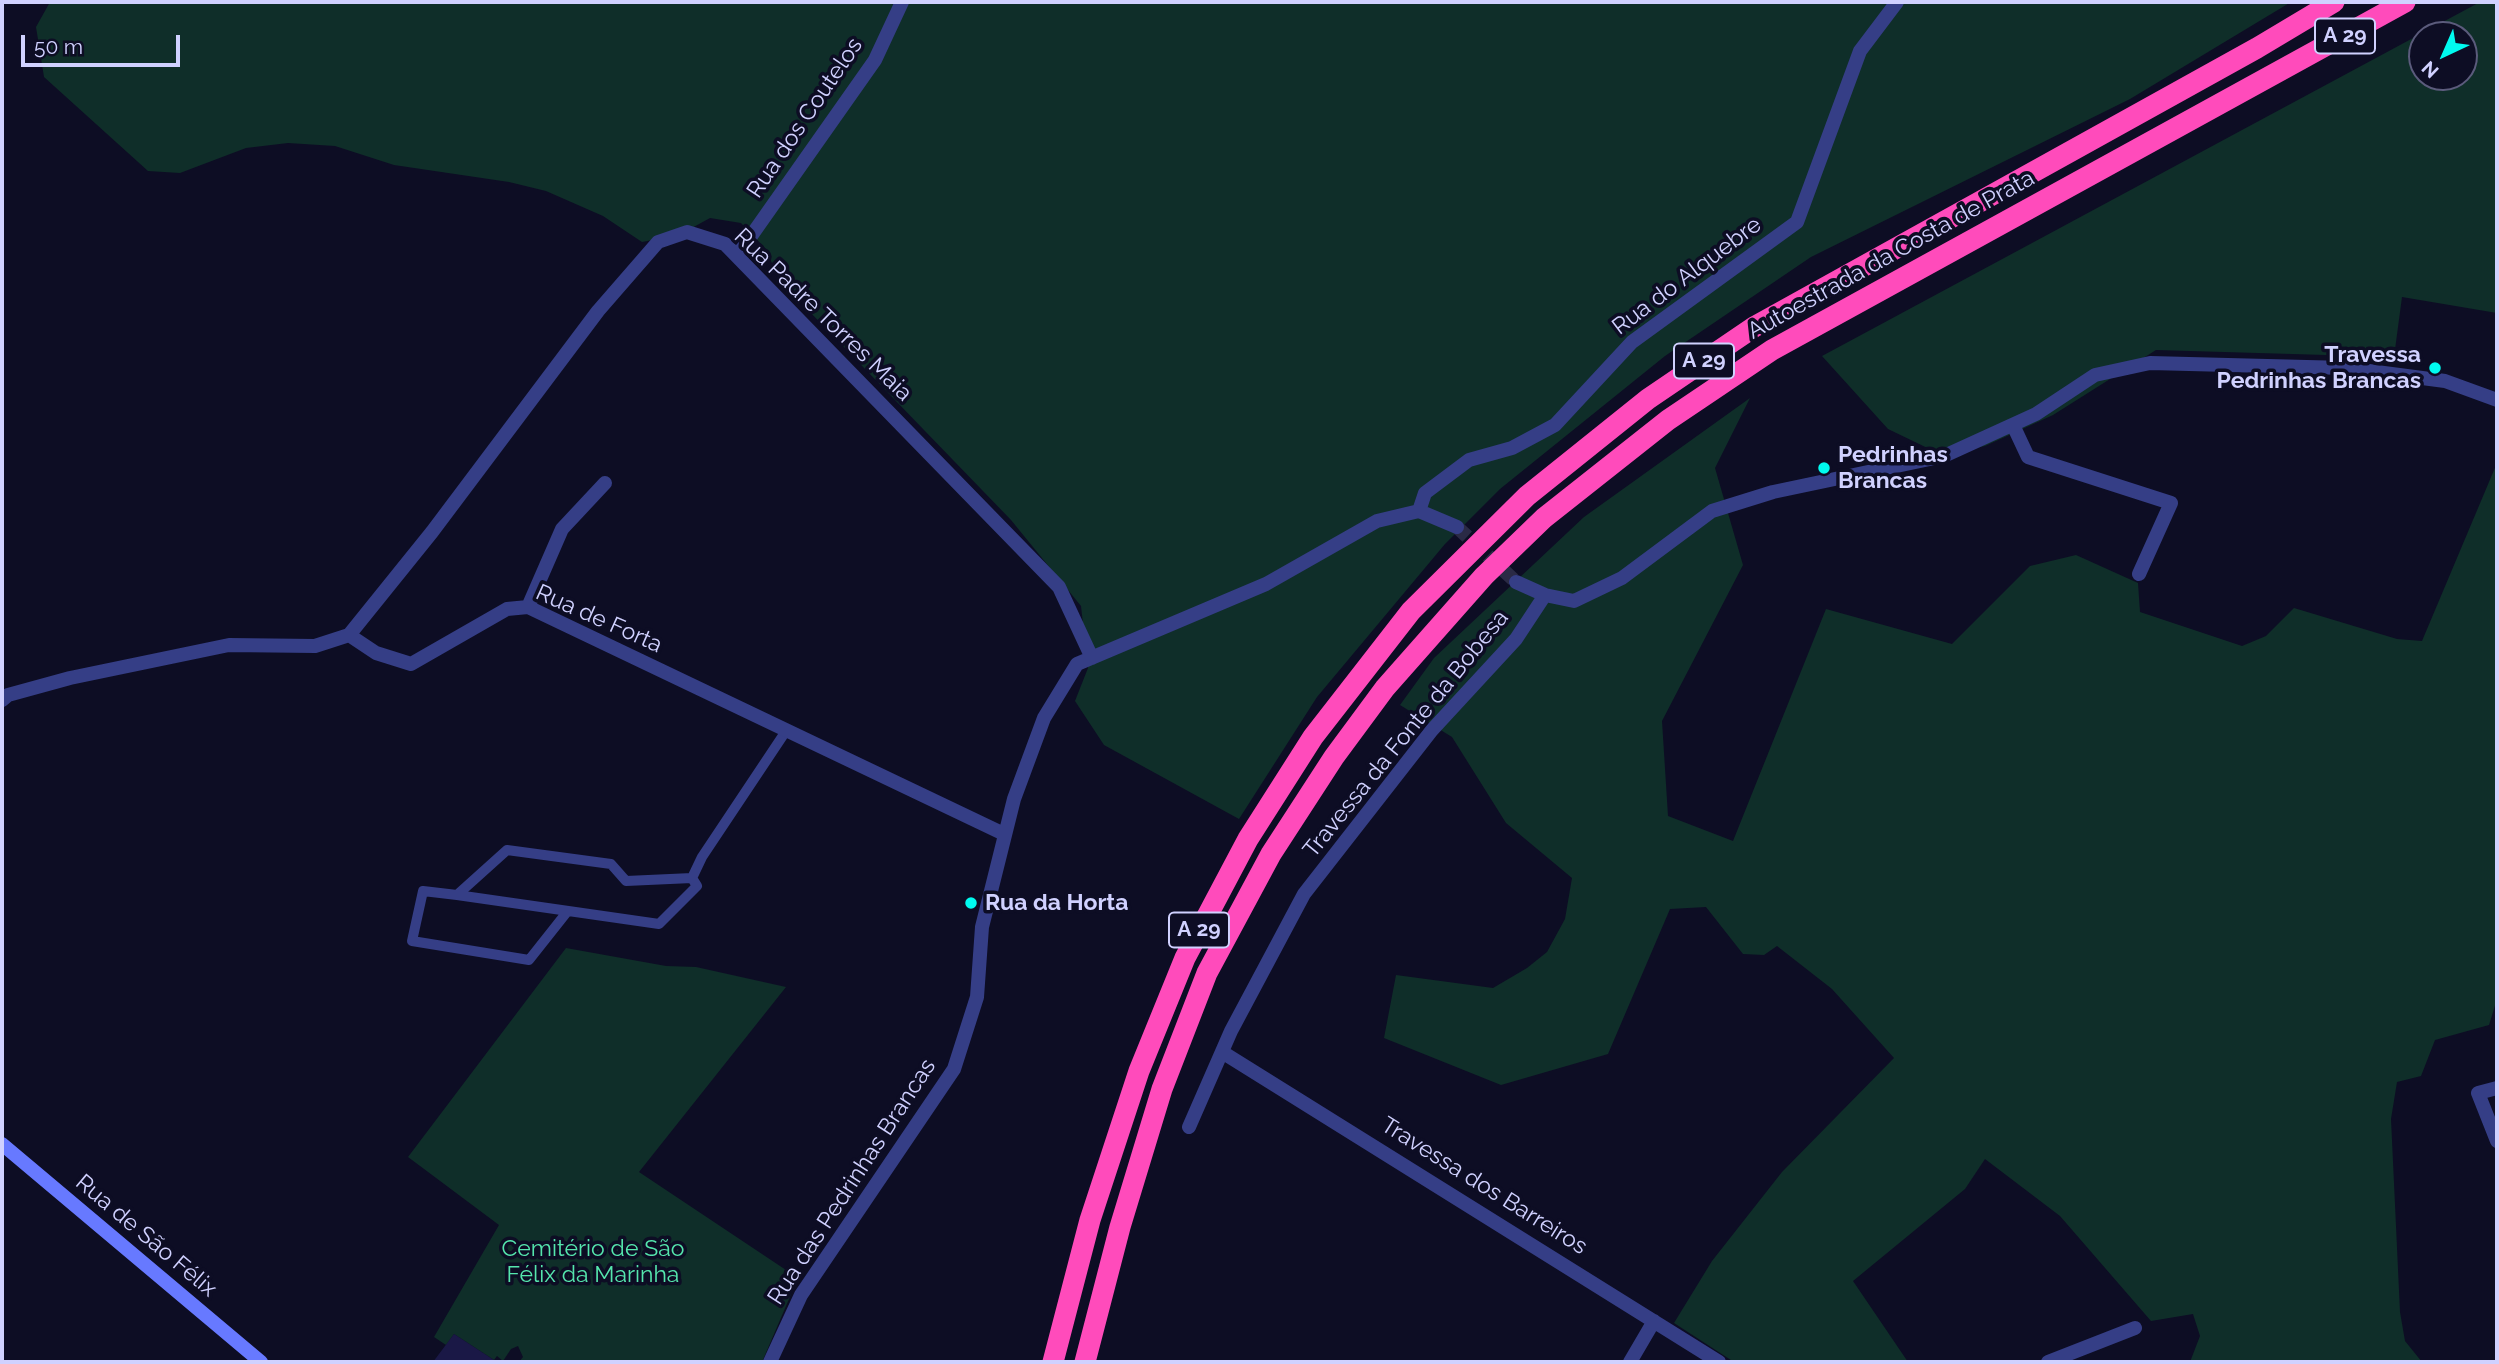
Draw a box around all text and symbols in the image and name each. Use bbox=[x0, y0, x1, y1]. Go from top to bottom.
road number: A 29 bbox=[2315, 19, 2375, 54]
scale bar bbox=[24, 21, 184, 65]
north arrow bbox=[2408, 21, 2478, 91]
street label: Rua dos Coutelos bbox=[741, 33, 869, 203]
text: 50 m bbox=[34, 34, 83, 59]
text: N bbox=[2417, 57, 2443, 83]
street label: Autoestrada da Costa de Prata bbox=[1743, 164, 2039, 346]
street label: Rua do Alquebre bbox=[1607, 211, 1767, 341]
street label: Rua Padre Torres Maia bbox=[728, 223, 918, 407]
place label: Travessa Pedrinhas Brancas bbox=[2217, 341, 2421, 395]
road number: A 29 bbox=[1674, 344, 1734, 378]
marker: Travessa Pedrinhas Brancas bbox=[2427, 360, 2443, 376]
place label: Pedrinhas Brancas bbox=[1838, 441, 1948, 495]
marker: Pedrinhas Brancas bbox=[1816, 460, 1832, 476]
street label: Rua de Forta bbox=[532, 579, 666, 659]
street label: Travessa da Fonte da Bobesa bbox=[1298, 605, 1514, 863]
place label: Rua da Horta bbox=[985, 889, 1128, 917]
marker: Rua da Horta bbox=[963, 895, 979, 911]
road number: A 29 bbox=[1169, 912, 1229, 948]
street label: Rua das Pedrinhas Brancas bbox=[762, 1054, 942, 1310]
street label: Travessa dos Barreiros bbox=[1376, 1111, 1592, 1261]
street label: Rua de São Félix bbox=[70, 1169, 222, 1303]
park label: Cemitério de São Félix da Marinha bbox=[502, 1235, 684, 1289]

